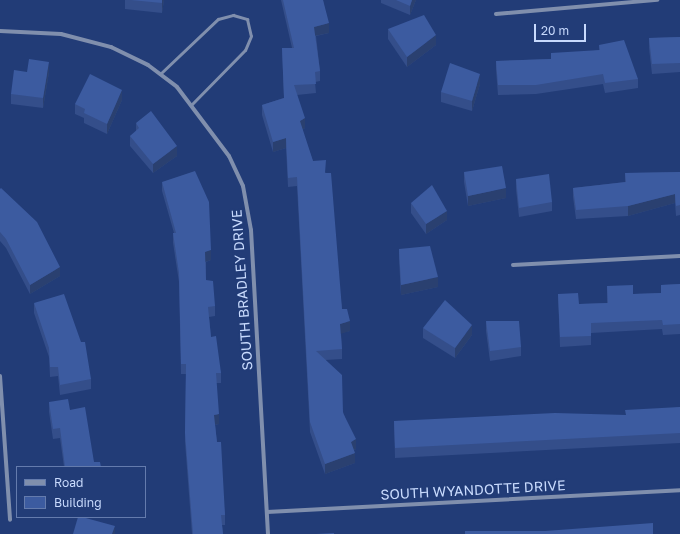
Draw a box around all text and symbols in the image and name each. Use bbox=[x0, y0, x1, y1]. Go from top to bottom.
scale bar bbox=[536, 16, 588, 42]
text: 20 m bbox=[541, 23, 569, 38]
street label: SOUTH BRADLEY DRIVE bbox=[228, 209, 256, 371]
legend bbox=[16, 466, 146, 518]
text: Road bbox=[54, 475, 83, 490]
street label: SOUTH WYANDOTTE DRIVE bbox=[380, 477, 566, 503]
text: Building bbox=[54, 495, 102, 510]

